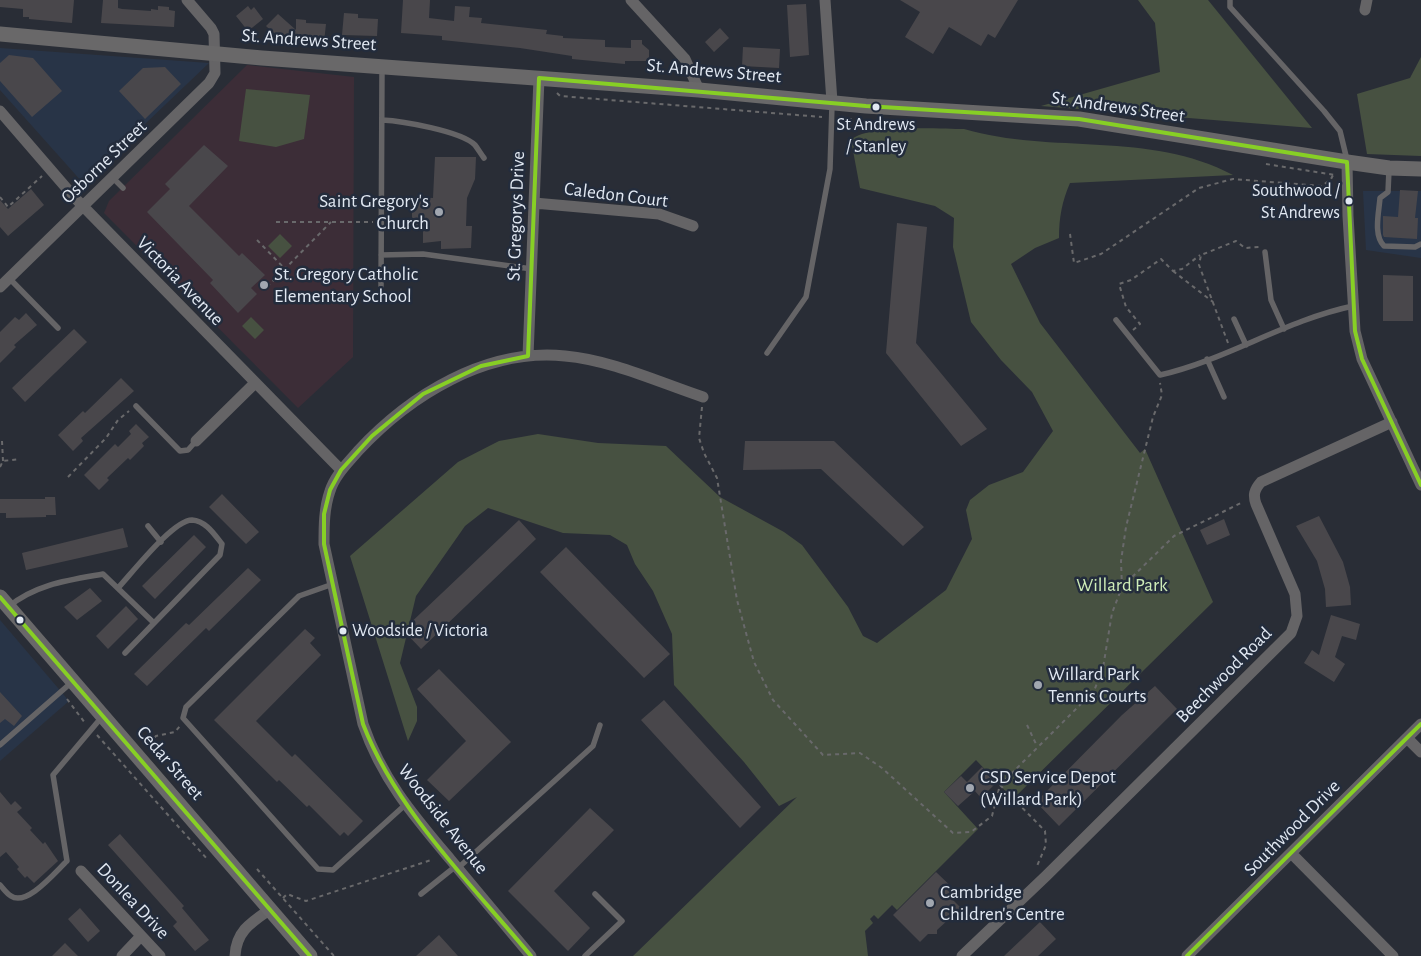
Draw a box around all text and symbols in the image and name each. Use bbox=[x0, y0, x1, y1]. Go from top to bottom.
street label: St. Andrews Street bbox=[241, 24, 377, 56]
street label: St. Andrews Street bbox=[646, 54, 782, 88]
street label: St. Andrews Street bbox=[1050, 86, 1186, 128]
marker: St Andrews / Stanley bbox=[871, 102, 881, 112]
place label: St Andrews / Stanley bbox=[837, 114, 915, 156]
street label: Osborne Street bbox=[56, 115, 152, 209]
street label: St. Gregorys Drive bbox=[502, 151, 530, 281]
street label: Caledon Court bbox=[563, 177, 669, 213]
place label: Southwood / St Andrews bbox=[1252, 180, 1340, 222]
place label: Saint Gregory's Church bbox=[319, 190, 429, 234]
marker: Southwood / St Andrews bbox=[1344, 196, 1354, 206]
marker: Saint Gregory's Church bbox=[433, 206, 445, 218]
street label: Victoria Avenue bbox=[132, 232, 228, 330]
place label: St. Gregory Catholic Elementary School bbox=[274, 263, 418, 307]
marker: St. Gregory Catholic Elementary School bbox=[258, 279, 270, 291]
park label: Willard Park bbox=[1076, 574, 1168, 596]
unlabelled marker bbox=[15, 615, 25, 625]
place label: Woodside / Victoria bbox=[352, 620, 488, 642]
street label: Beechwood Road bbox=[1171, 622, 1277, 728]
marker: Woodside / Victoria bbox=[338, 626, 348, 636]
place label: Willard Park Tennis Courts bbox=[1048, 663, 1147, 707]
marker: Willard Park Tennis Courts bbox=[1032, 679, 1044, 691]
street label: Cedar Street bbox=[132, 721, 208, 805]
street label: Woodside Avenue bbox=[393, 759, 493, 879]
place label: CSD Service Depot (Willard Park) bbox=[980, 766, 1116, 810]
street label: Southwood Drive bbox=[1239, 775, 1345, 881]
marker: CSD Service Depot (Willard Park) bbox=[964, 782, 976, 794]
street label: Donlea Drive bbox=[92, 858, 174, 944]
place label: Cambridge Children's Centre bbox=[940, 881, 1065, 925]
marker: Cambridge Children's Centre bbox=[924, 897, 936, 909]

